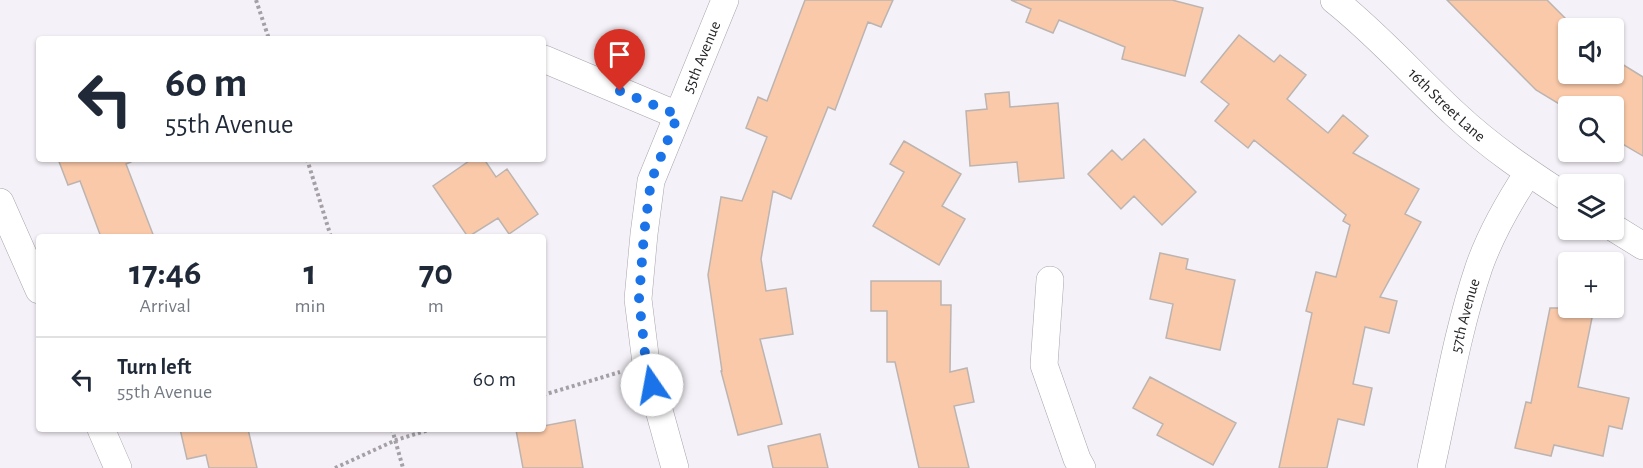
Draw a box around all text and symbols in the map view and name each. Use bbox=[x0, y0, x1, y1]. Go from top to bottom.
map controls bbox=[1558, 18, 1624, 318]
button: sound bbox=[1558, 18, 1624, 84]
street label: 55th Avenue bbox=[680, 19, 723, 95]
pin bbox=[594, 29, 645, 91]
icon: arrive bbox=[603, 38, 636, 71]
icon: left bbox=[66, 60, 144, 138]
text: 60 m bbox=[165, 62, 247, 104]
street label: 16th Street Lane bbox=[1405, 65, 1488, 145]
button: search bbox=[1558, 96, 1624, 162]
text: 55th Avenue bbox=[165, 111, 293, 138]
button: layers bbox=[1558, 174, 1624, 240]
button: + bbox=[1558, 252, 1624, 318]
text: 17:46 bbox=[129, 255, 201, 291]
text: 1 bbox=[303, 255, 316, 291]
text: 70 bbox=[419, 255, 453, 291]
street label: 57th Avenue bbox=[1448, 277, 1483, 354]
text: Arrival bbox=[139, 296, 191, 316]
text: min bbox=[294, 296, 326, 316]
text: m bbox=[428, 296, 444, 316]
position arrow bbox=[620, 353, 684, 417]
text: Turn left bbox=[117, 356, 191, 378]
icon: left bbox=[66, 363, 99, 396]
text: 60 m bbox=[473, 368, 516, 390]
text: 55th Avenue bbox=[117, 382, 212, 402]

